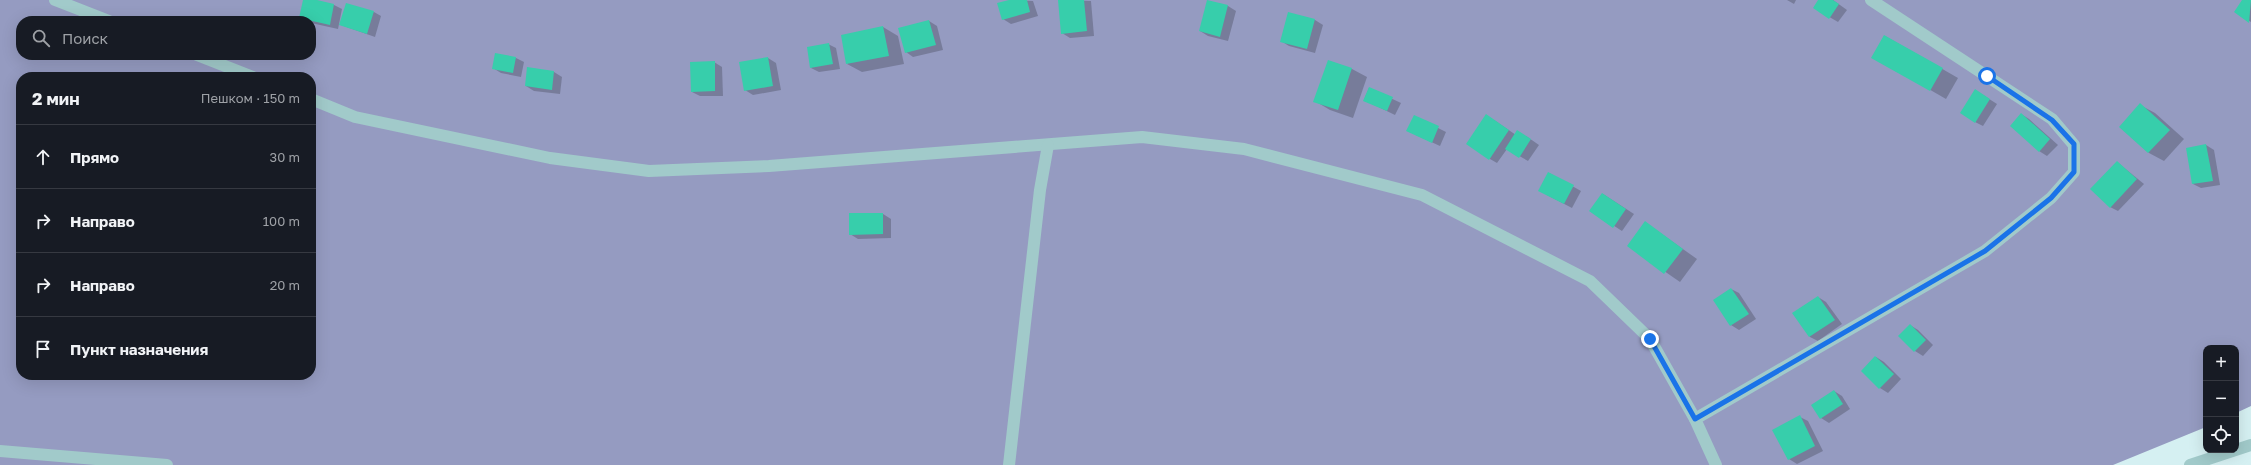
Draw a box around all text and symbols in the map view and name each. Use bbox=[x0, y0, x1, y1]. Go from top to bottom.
search box bbox=[16, 16, 316, 60]
icon: search bbox=[30, 27, 52, 49]
text: Поиск bbox=[62, 29, 108, 47]
route start bbox=[1978, 67, 1996, 85]
text: 2 мин bbox=[32, 88, 80, 109]
text: Пешком · 150 m bbox=[201, 90, 300, 106]
icon: ahead bbox=[32, 146, 54, 168]
text: Прямо bbox=[70, 148, 119, 166]
text: 30 m bbox=[270, 149, 300, 165]
icon: right bbox=[32, 210, 54, 232]
text: Направо bbox=[70, 212, 135, 230]
text: 100 m bbox=[263, 213, 300, 229]
icon: right bbox=[32, 274, 54, 296]
text: Направо bbox=[70, 276, 135, 294]
text: 20 m bbox=[270, 277, 300, 293]
route end bbox=[1641, 330, 1659, 348]
icon: arrive bbox=[32, 338, 54, 360]
text: Пункт назначения bbox=[70, 340, 208, 358]
map controls bbox=[2203, 345, 2239, 453]
button: + bbox=[2203, 345, 2239, 381]
button: − bbox=[2203, 381, 2239, 417]
button: locate bbox=[2203, 417, 2239, 453]

